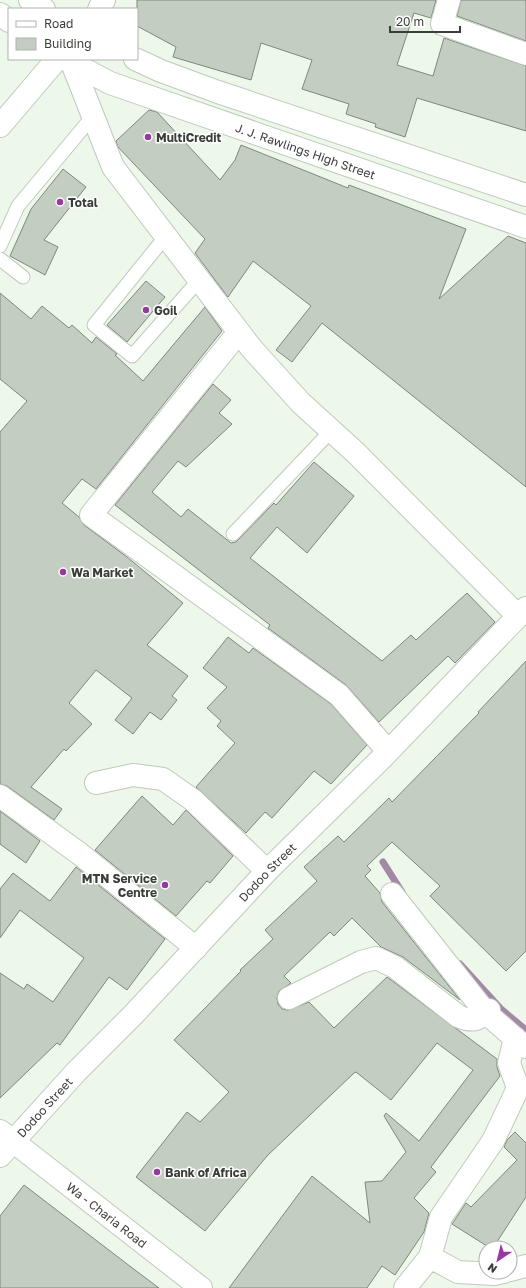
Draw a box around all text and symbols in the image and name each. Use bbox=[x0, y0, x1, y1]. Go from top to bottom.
legend bbox=[8, 8, 138, 60]
scale bar bbox=[390, 8, 460, 34]
text: 20 m bbox=[396, 14, 424, 29]
text: Road bbox=[44, 16, 73, 31]
text: Building bbox=[44, 36, 92, 51]
street label: J. J. Rawlings High Street bbox=[234, 120, 378, 182]
place label: MultiCredit bbox=[156, 130, 221, 145]
marker: MultiCredit bbox=[143, 132, 153, 142]
place label: Total bbox=[68, 195, 98, 210]
marker: Total bbox=[55, 197, 65, 207]
place label: Goil bbox=[154, 303, 177, 318]
marker: Goil bbox=[141, 305, 151, 315]
place label: Wa Market bbox=[71, 565, 133, 580]
marker: Wa Market bbox=[58, 567, 68, 577]
street label: Dodoo Street bbox=[235, 839, 299, 904]
place label: MTN Service Centre bbox=[82, 871, 157, 900]
marker: MTN Service Centre bbox=[160, 880, 170, 890]
street label: Dodoo Street bbox=[13, 1074, 75, 1140]
place label: Bank of Africa bbox=[165, 1165, 247, 1180]
marker: Bank of Africa bbox=[152, 1167, 162, 1177]
street label: Wa - Charia Road bbox=[64, 1179, 150, 1251]
north arrow bbox=[478, 1240, 518, 1280]
text: N bbox=[485, 1261, 499, 1276]

